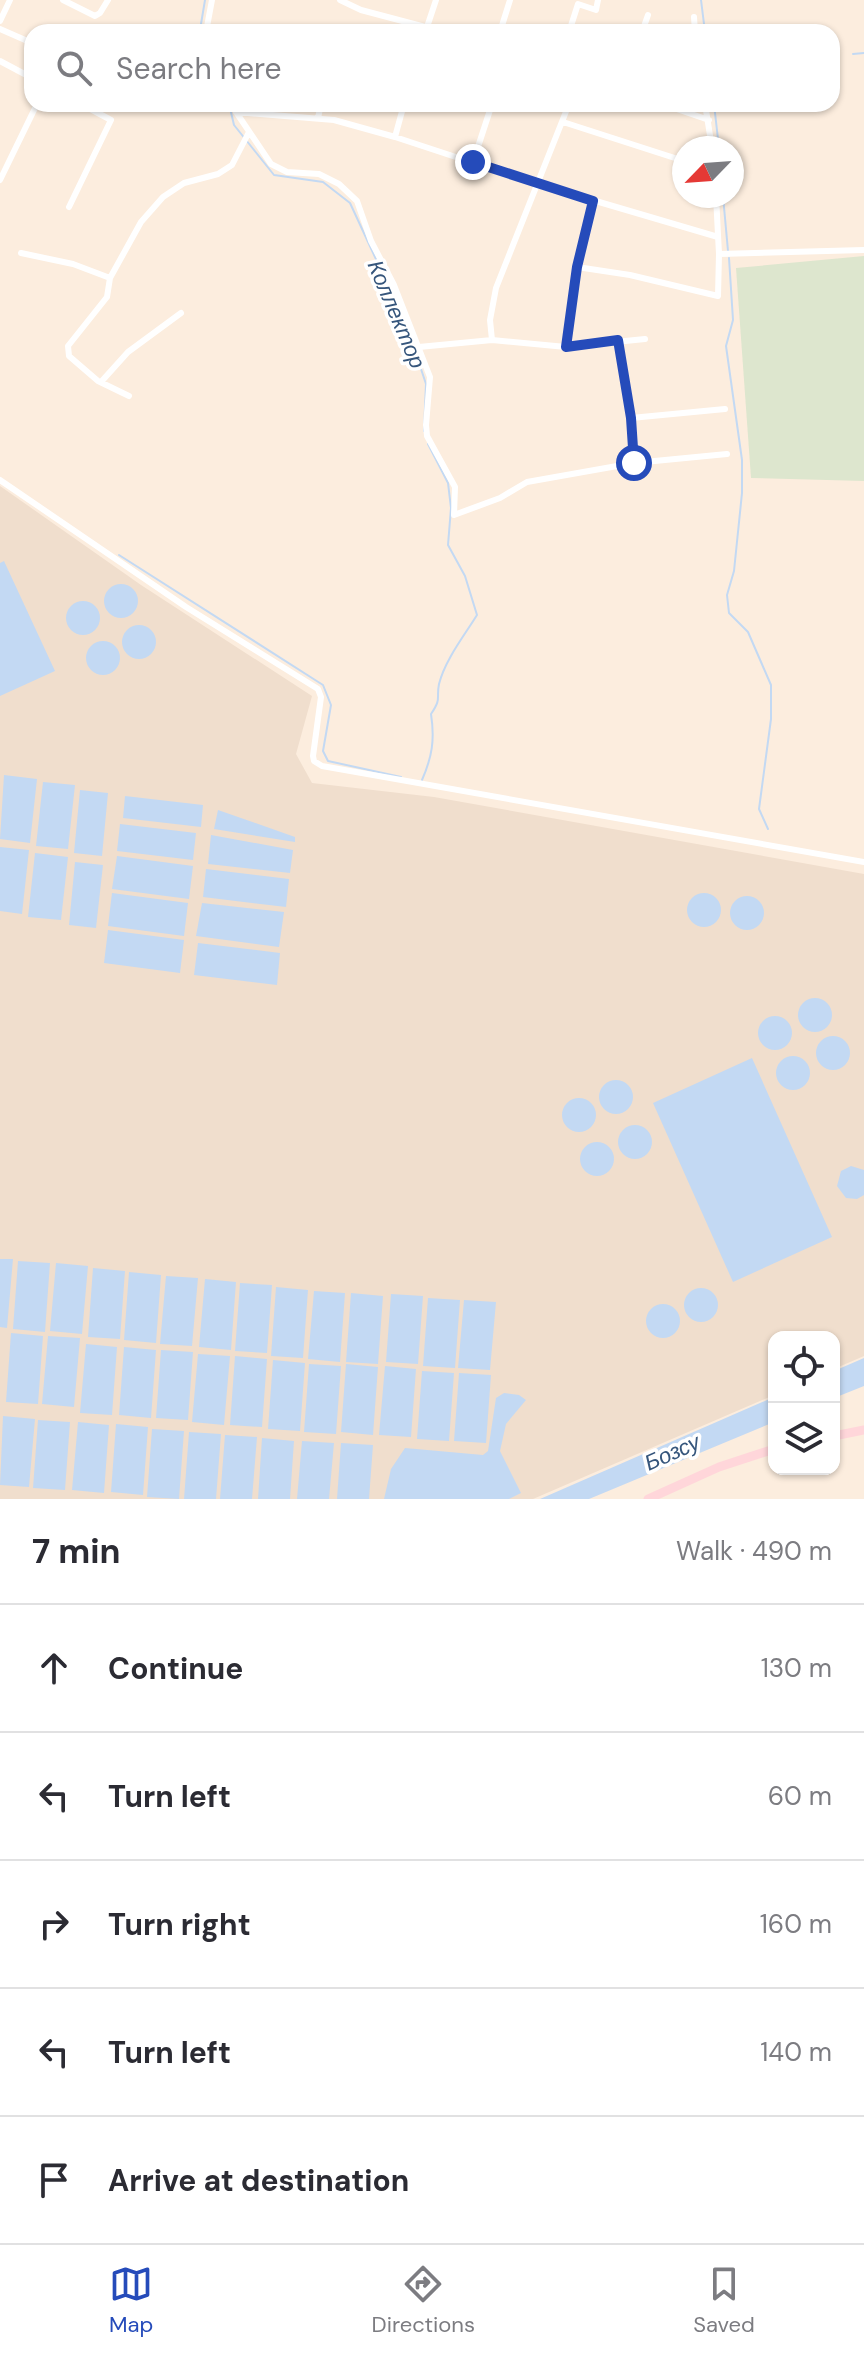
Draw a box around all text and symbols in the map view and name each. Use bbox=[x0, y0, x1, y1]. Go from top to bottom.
search box bbox=[24, 24, 840, 112]
icon: search bbox=[52, 46, 96, 90]
text: Search here bbox=[116, 49, 282, 88]
north arrow bbox=[672, 136, 744, 208]
route end bbox=[455, 144, 491, 180]
water label: Коллектор bbox=[361, 256, 432, 373]
route start bbox=[616, 445, 652, 481]
map controls bbox=[768, 1331, 840, 1475]
button: locate bbox=[768, 1331, 840, 1403]
button: layers bbox=[768, 1403, 840, 1475]
water label: Бозсу bbox=[640, 1427, 706, 1477]
text: 7 min bbox=[32, 1529, 121, 1574]
text: Walk · 490 m bbox=[676, 1534, 832, 1568]
icon: ahead bbox=[32, 1646, 76, 1690]
text: Continue bbox=[108, 1649, 243, 1688]
text: 130 m bbox=[761, 1651, 832, 1685]
icon: left bbox=[32, 1774, 76, 1818]
text: Turn left bbox=[108, 1777, 231, 1816]
text: 60 m bbox=[768, 1779, 832, 1813]
icon: right bbox=[32, 1902, 76, 1946]
text: Turn right bbox=[108, 1905, 251, 1944]
text: 160 m bbox=[760, 1907, 832, 1941]
icon: left bbox=[32, 2030, 76, 2074]
text: Turn left bbox=[108, 2033, 231, 2072]
text: 140 m bbox=[760, 2035, 832, 2069]
icon: arrive bbox=[32, 2158, 76, 2202]
text: Arrive at destination bbox=[108, 2161, 409, 2200]
tab: Map bbox=[109, 2262, 153, 2339]
tab: Directions bbox=[372, 2262, 475, 2339]
tab: Saved bbox=[693, 2262, 755, 2339]

